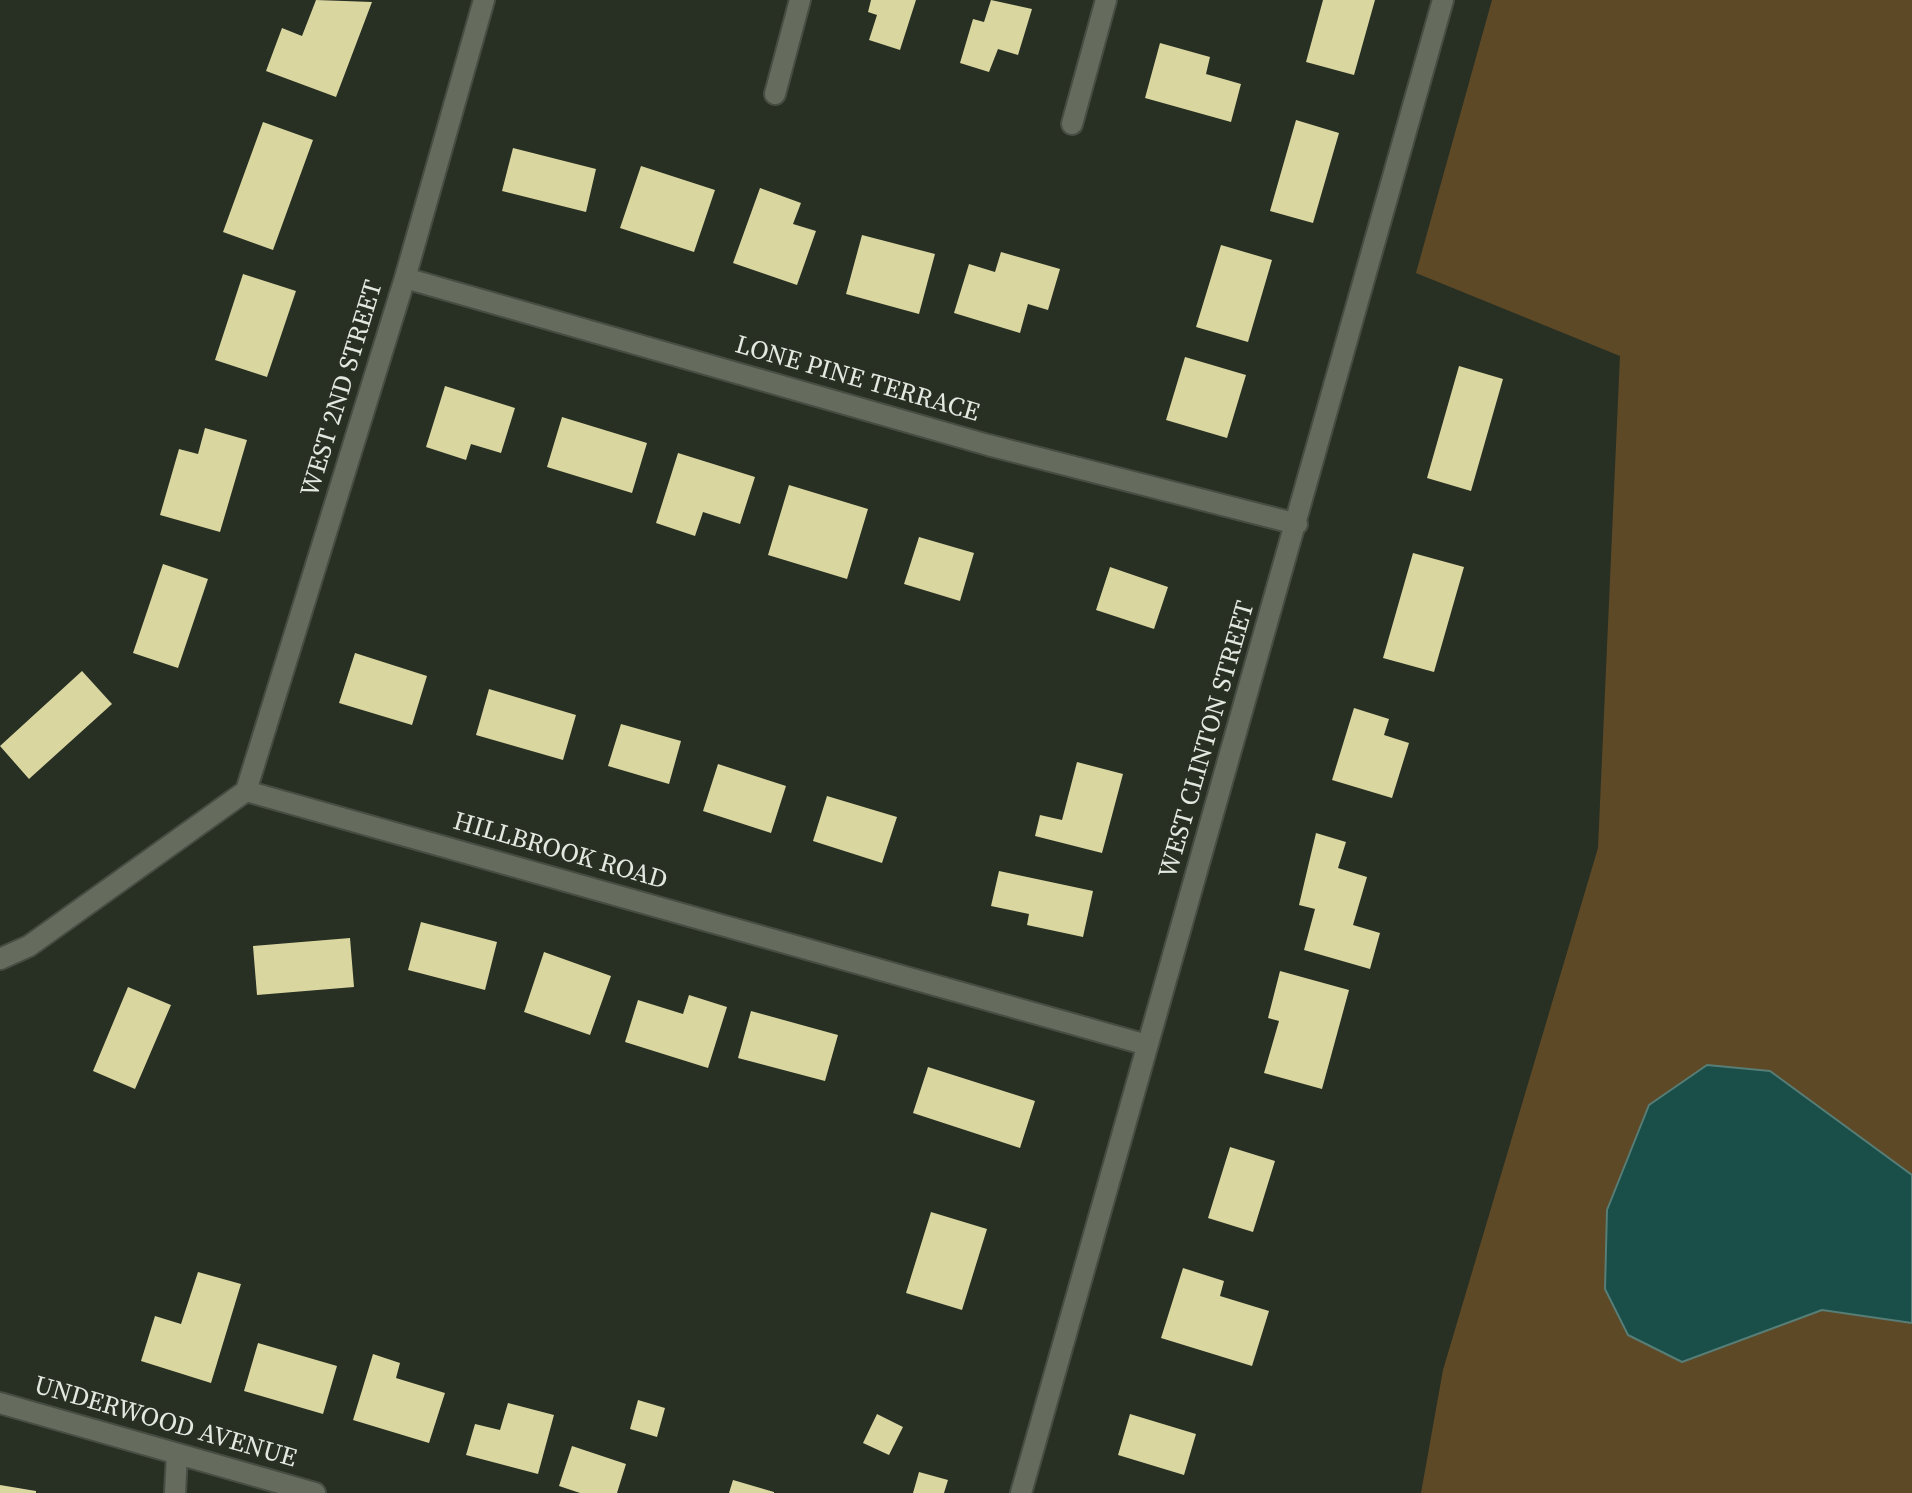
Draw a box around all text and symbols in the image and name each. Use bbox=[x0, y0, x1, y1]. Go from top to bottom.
street label: WEST 2ND STREET bbox=[295, 277, 391, 501]
street label: LONE PINE TERRACE bbox=[731, 330, 983, 430]
street label: WEST CLINTON STREET bbox=[1153, 598, 1263, 882]
street label: HILLBROOK ROAD bbox=[449, 807, 671, 897]
street label: UNDERWOOD AVENUE bbox=[30, 1371, 300, 1475]

